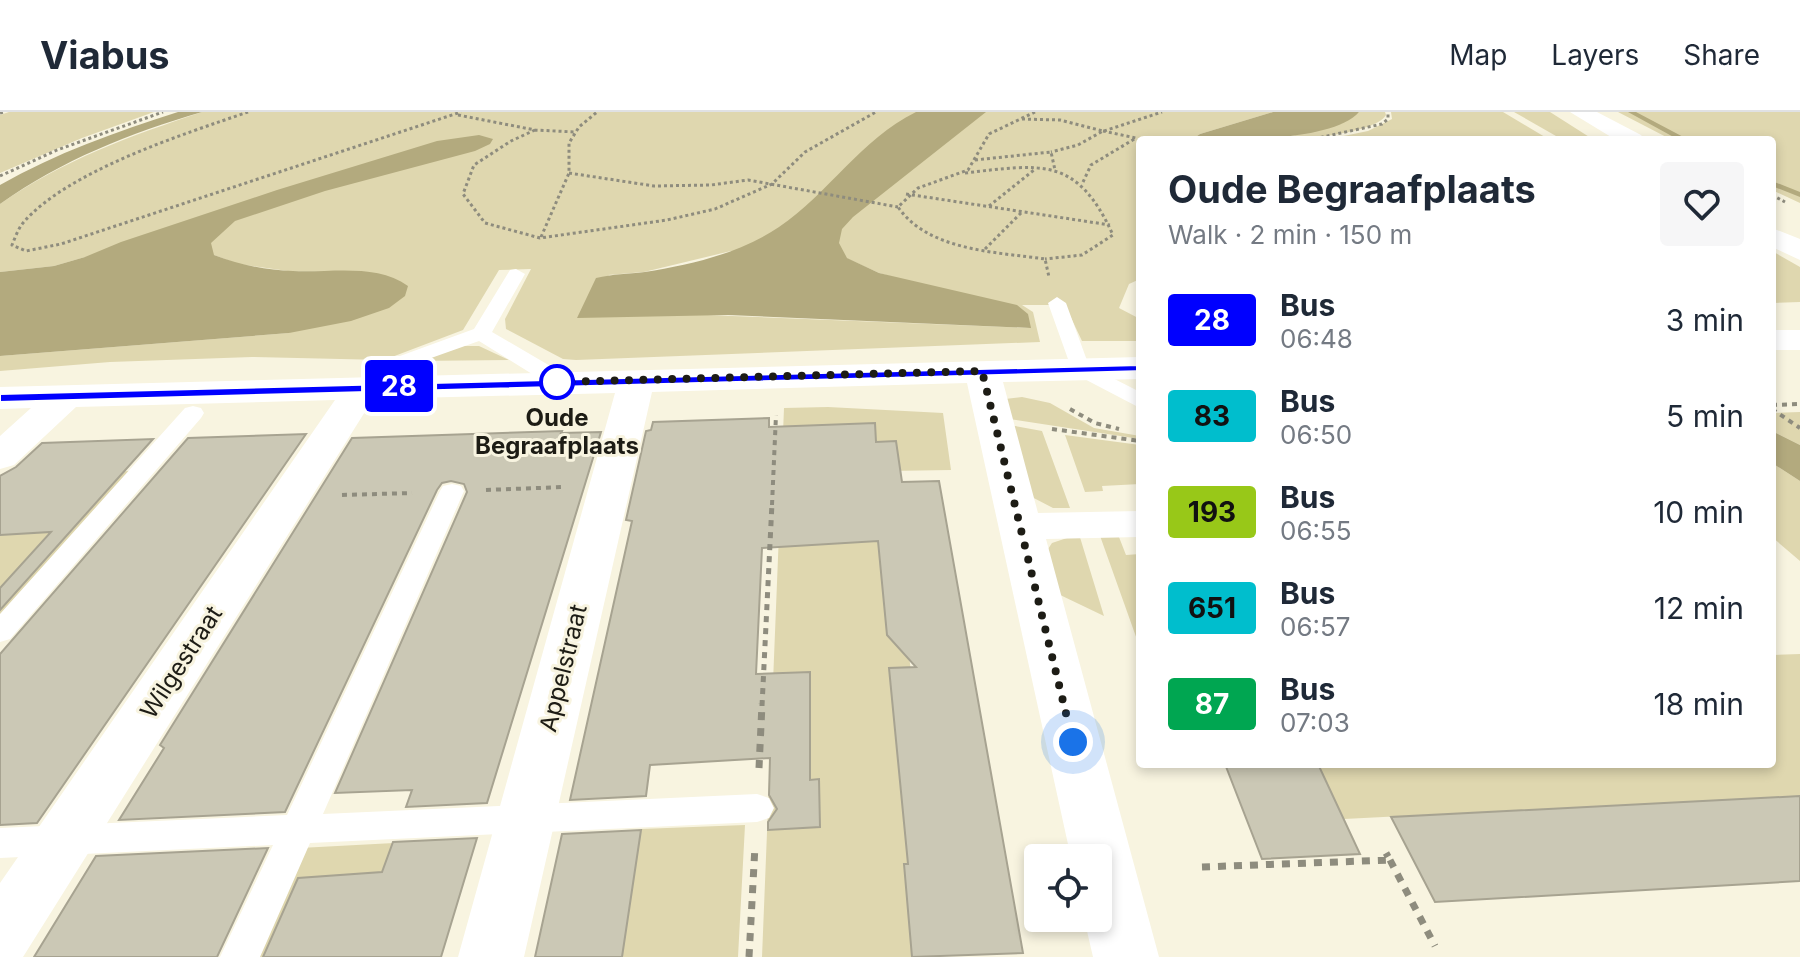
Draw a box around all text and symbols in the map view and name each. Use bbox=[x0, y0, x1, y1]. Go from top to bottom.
text: Viabus bbox=[40, 32, 170, 78]
text: Map bbox=[1449, 38, 1507, 72]
text: Layers bbox=[1551, 38, 1639, 72]
text: Share bbox=[1683, 38, 1760, 72]
button: heart bbox=[1660, 162, 1744, 246]
text: Oude Begraafplaats bbox=[1168, 166, 1536, 212]
text: Walk · 2 min · 150 m bbox=[1168, 219, 1412, 250]
text: Bus bbox=[1280, 287, 1335, 323]
text: 3 min bbox=[1666, 302, 1744, 338]
text: 28 bbox=[1194, 303, 1230, 337]
text: 06:48 bbox=[1280, 323, 1353, 354]
line badge: 28 bbox=[363, 360, 435, 412]
marker: Oude Begraafplaats bbox=[540, 365, 574, 399]
text: 28 bbox=[381, 369, 417, 403]
text: Bus bbox=[1280, 383, 1335, 419]
text: 5 min bbox=[1666, 398, 1744, 434]
text: 83 bbox=[1194, 399, 1230, 433]
place label: Oude Begraafplaats bbox=[475, 403, 639, 460]
text: 06:50 bbox=[1280, 419, 1352, 450]
text: Bus bbox=[1280, 479, 1335, 515]
text: 10 min bbox=[1653, 494, 1744, 530]
text: 193 bbox=[1188, 495, 1236, 529]
text: 06:55 bbox=[1280, 515, 1352, 546]
text: Bus bbox=[1280, 575, 1335, 611]
text: 12 min bbox=[1654, 590, 1744, 626]
text: 651 bbox=[1188, 591, 1236, 625]
street label: Wilgestraat bbox=[134, 600, 228, 724]
street label: Appelstraat bbox=[533, 601, 593, 735]
text: 06:57 bbox=[1280, 611, 1351, 642]
text: Bus bbox=[1280, 671, 1335, 707]
text: 18 min bbox=[1654, 686, 1744, 722]
text: 87 bbox=[1195, 687, 1229, 721]
text: 07:03 bbox=[1280, 707, 1350, 738]
your location bbox=[1053, 722, 1093, 762]
map controls bbox=[1024, 844, 1112, 932]
button: locate bbox=[1024, 844, 1112, 932]

